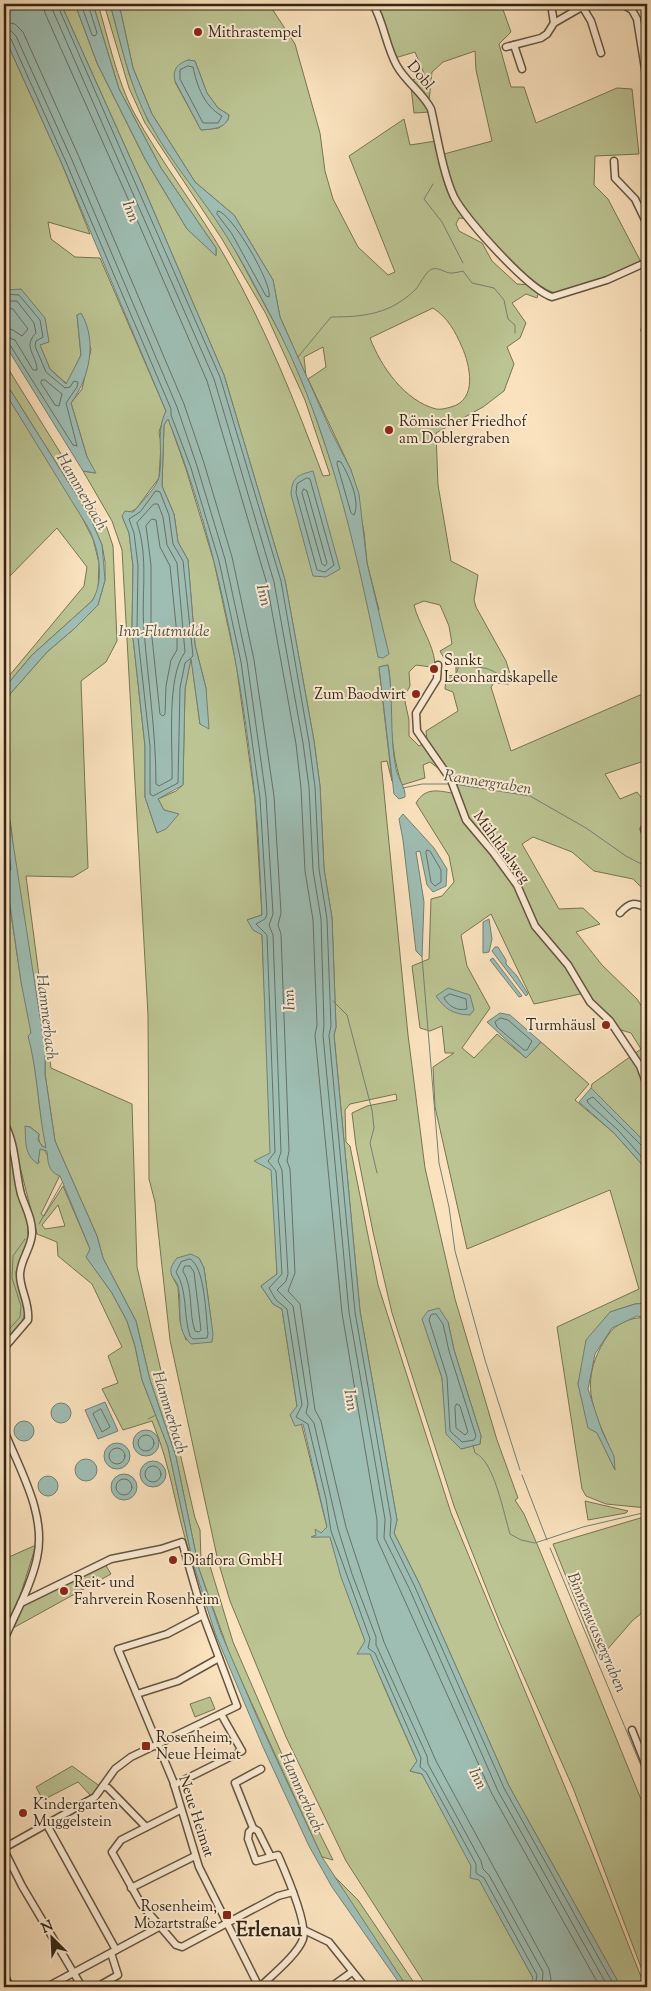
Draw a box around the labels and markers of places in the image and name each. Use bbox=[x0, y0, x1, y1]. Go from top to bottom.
place label: Mithrastempel bbox=[208, 23, 302, 44]
marker: Mithrastempel bbox=[192, 26, 204, 38]
place label: Römischer Friedhof am Doblergraben bbox=[399, 412, 527, 450]
marker: Römischer Friedhof am Doblergraben bbox=[383, 424, 395, 436]
place label: Sankt Leonhardskapelle bbox=[444, 651, 558, 689]
marker: Sankt Leonhardskapelle bbox=[428, 663, 440, 675]
place label: Zum Baodwirt bbox=[314, 685, 406, 706]
marker: Zum Baodwirt bbox=[410, 688, 422, 700]
place label: Turmhäusl bbox=[526, 1016, 596, 1037]
marker: Turmhäusl bbox=[600, 1019, 612, 1031]
place label: Diaflora GmbH bbox=[183, 1551, 283, 1572]
marker: Diaflora GmbH bbox=[167, 1554, 179, 1566]
place label: Reit- und Fahrverein Rosenheim bbox=[74, 1573, 220, 1611]
marker: Reit- und Fahrverein Rosenheim bbox=[58, 1585, 70, 1597]
place label: Rosenheim, Neue Heimat bbox=[156, 1728, 241, 1766]
marker: Rosenheim, Neue Heimat bbox=[140, 1740, 152, 1752]
place label: Kindergarten Muggelstein bbox=[33, 1795, 119, 1833]
marker: Kindergarten Muggelstein bbox=[17, 1807, 29, 1819]
place label: Rosenheim, Mozartstraße bbox=[134, 1897, 217, 1935]
marker: Rosenheim, Mozartstraße bbox=[221, 1909, 233, 1921]

